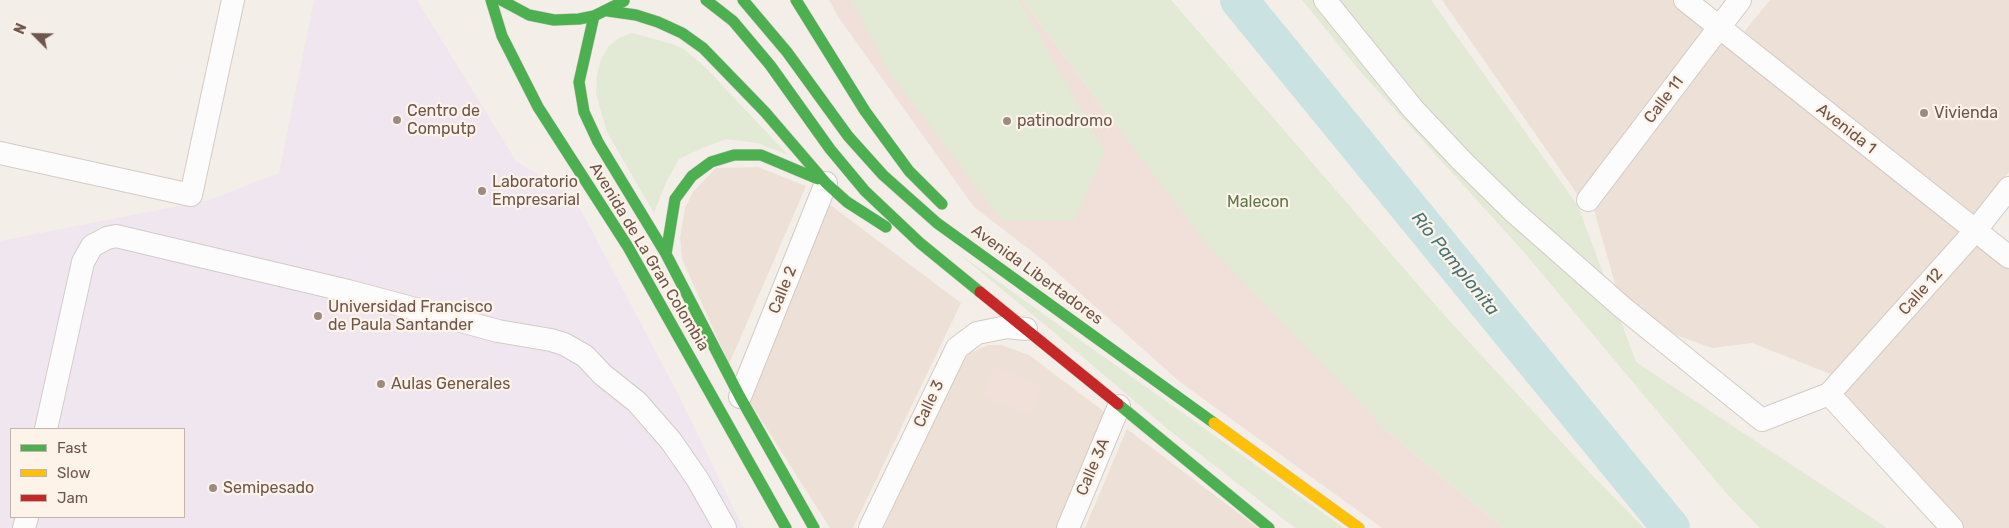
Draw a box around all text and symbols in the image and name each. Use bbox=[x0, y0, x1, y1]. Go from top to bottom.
north arrow bbox=[10, 10, 60, 60]
text: N bbox=[11, 21, 31, 37]
street label: Calle 11 bbox=[1640, 73, 1688, 127]
street label: Avenida 1 bbox=[1812, 100, 1880, 158]
place label: Centro de Computp bbox=[407, 101, 480, 139]
place label: Vivienda bbox=[1934, 103, 1998, 123]
marker: Vivienda bbox=[1918, 107, 1930, 119]
place label: patinodromo bbox=[1017, 111, 1112, 131]
marker: Centro de Computp bbox=[391, 114, 403, 126]
marker: patinodromo bbox=[1001, 115, 1013, 127]
street label: Avenida de La Gran Colombia bbox=[585, 159, 713, 355]
place label: Laboratorio Empresarial bbox=[492, 172, 580, 210]
marker: Laboratorio Empresarial bbox=[476, 185, 488, 197]
park label: Malecon bbox=[1227, 192, 1289, 212]
water label: Río Pamplonita bbox=[1407, 208, 1503, 320]
street label: Avenida Libertadores bbox=[967, 221, 1107, 329]
street label: Calle 2 bbox=[765, 263, 801, 317]
street label: Calle 12 bbox=[1895, 265, 1947, 319]
place label: Universidad Francisco de Paula Santander bbox=[328, 297, 493, 335]
marker: Universidad Francisco de Paula Santander bbox=[312, 310, 324, 322]
place label: Aulas Generales bbox=[391, 374, 510, 394]
street label: Calle 3 bbox=[910, 377, 948, 431]
marker: Aulas Generales bbox=[375, 378, 387, 390]
legend bbox=[10, 428, 185, 518]
street label: Calle 3A bbox=[1072, 435, 1114, 499]
text: Fast bbox=[57, 439, 87, 457]
text: Slow bbox=[57, 464, 90, 482]
place label: Semipesado bbox=[223, 478, 314, 498]
marker: Semipesado bbox=[207, 482, 219, 494]
text: Jam bbox=[57, 489, 88, 507]

